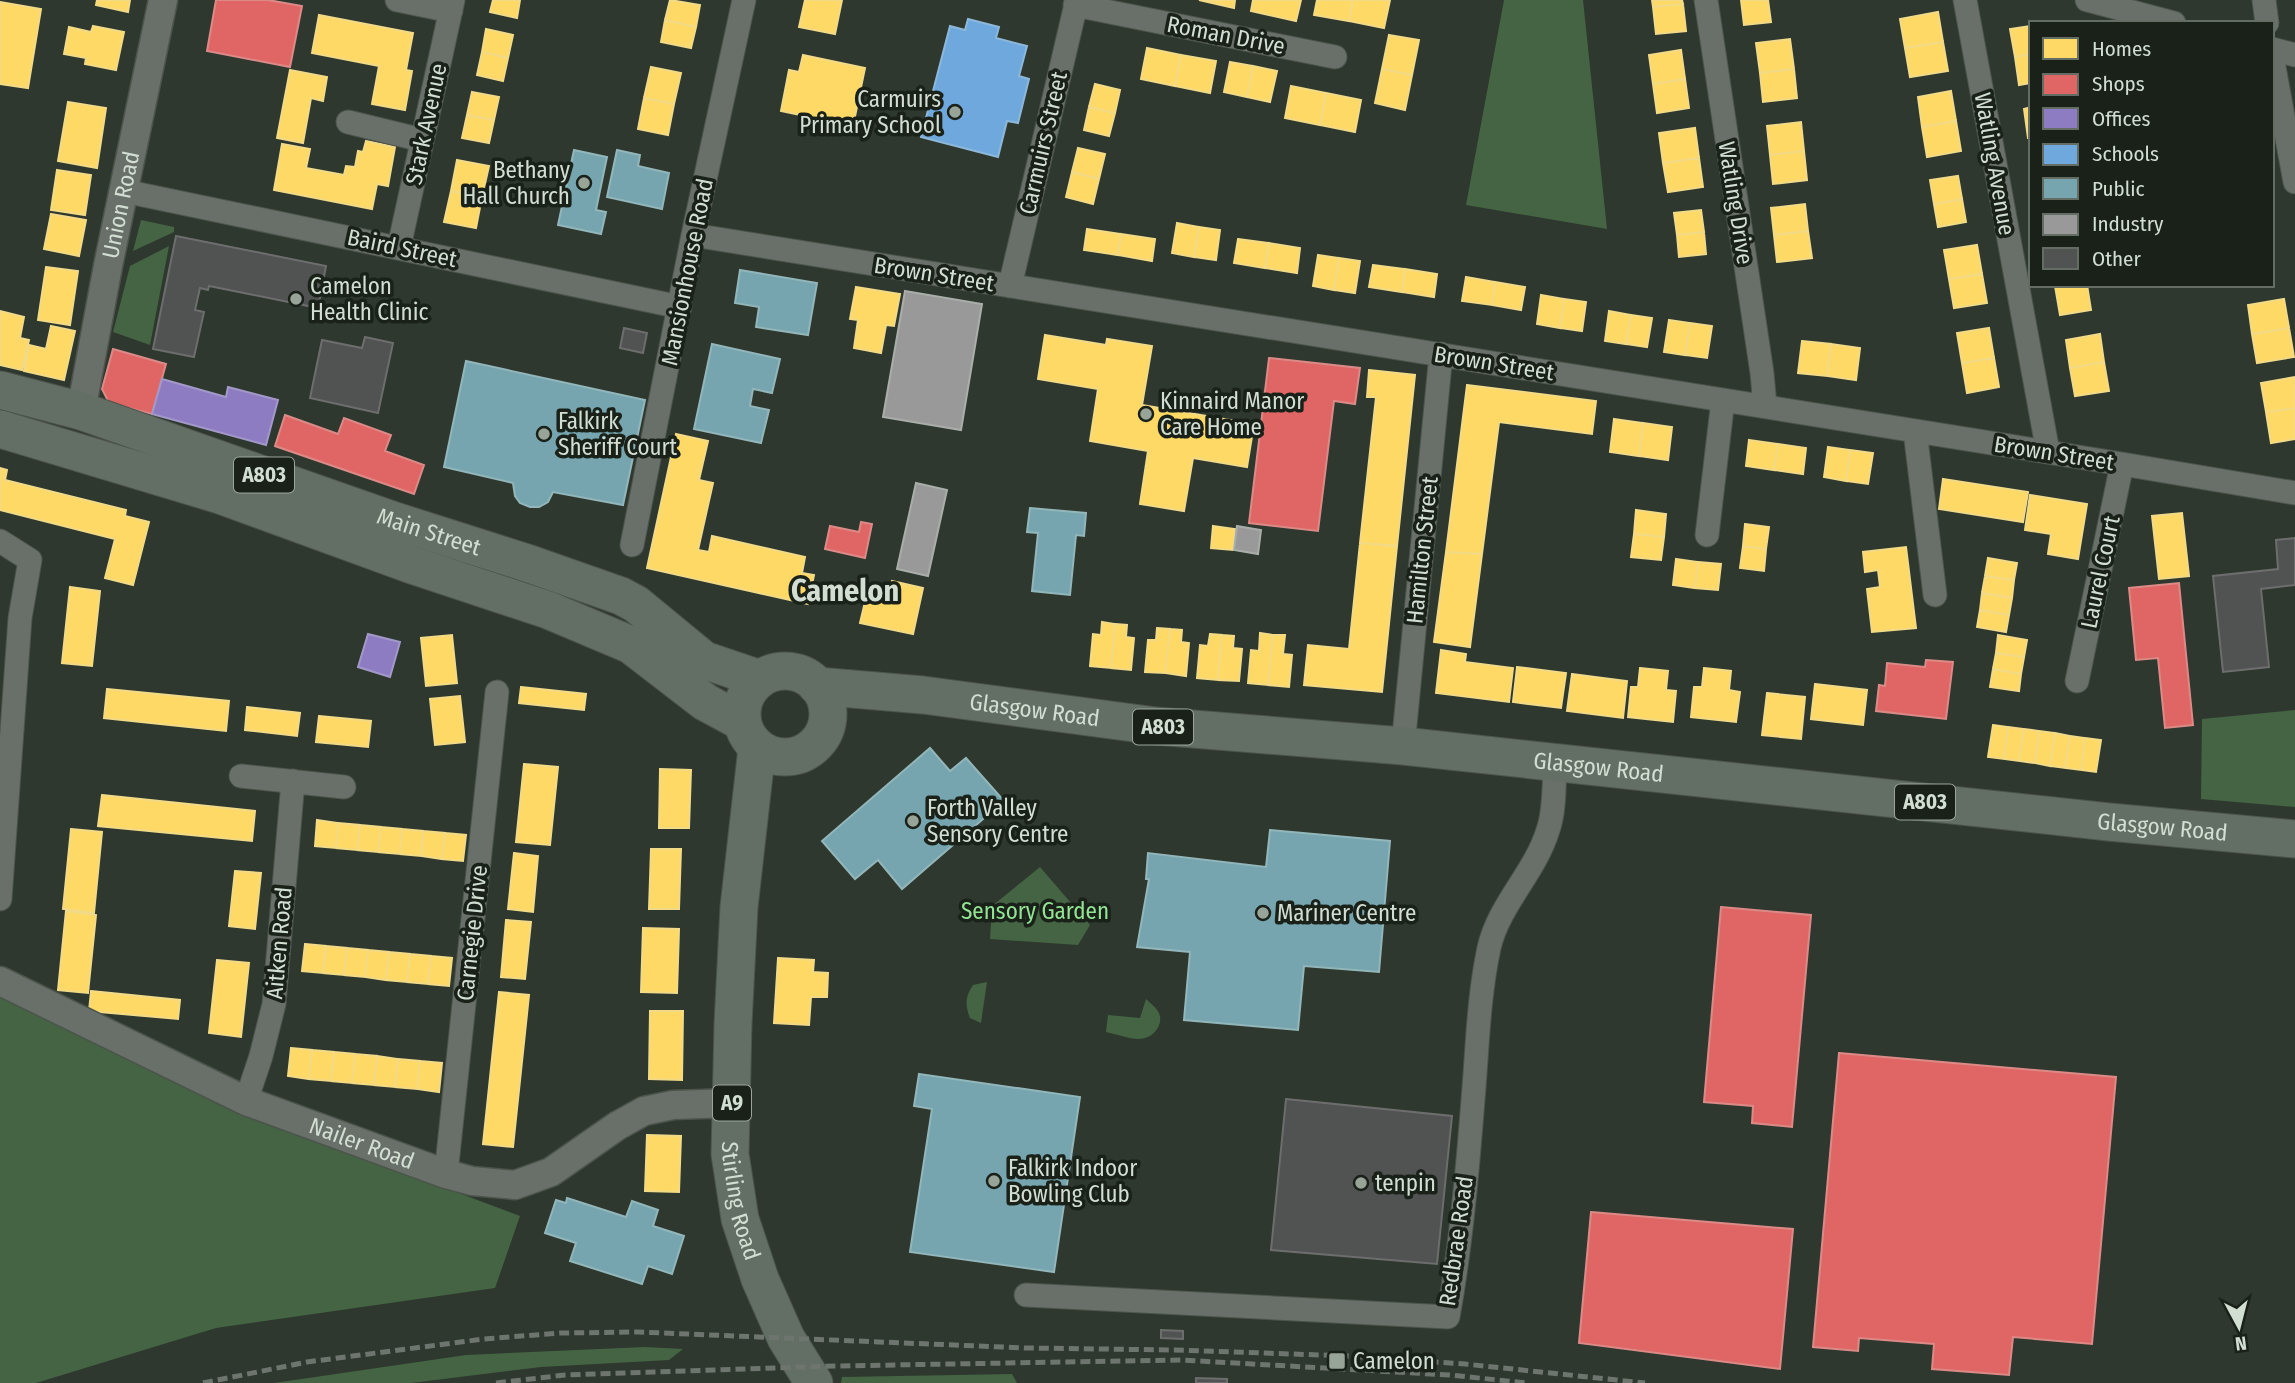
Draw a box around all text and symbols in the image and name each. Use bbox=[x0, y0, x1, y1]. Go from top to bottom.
street label: Roman Drive bbox=[1165, 10, 1287, 60]
legend bbox=[2029, 21, 2274, 287]
text: Homes bbox=[2092, 36, 2151, 62]
street label: Stark Avenue bbox=[399, 61, 453, 187]
street label: Carmuirs Street bbox=[1013, 68, 1073, 217]
text: Shops bbox=[2092, 71, 2145, 97]
place label: Carmuirs Primary School bbox=[799, 85, 941, 139]
street label: Watling Avenue bbox=[1969, 90, 2021, 238]
marker: Carmuirs Primary School bbox=[947, 104, 963, 120]
text: Offices bbox=[2092, 106, 2151, 132]
street label: Watling Drive bbox=[1712, 140, 1760, 266]
text: Schools bbox=[2092, 141, 2159, 167]
street label: Union Road bbox=[96, 149, 145, 261]
place label: Bethany Hall Church bbox=[463, 156, 571, 210]
marker: Bethany Hall Church bbox=[576, 175, 592, 191]
street label: Mansionhouse Road bbox=[655, 176, 719, 368]
text: Public bbox=[2092, 176, 2144, 202]
text: Industry bbox=[2092, 211, 2164, 237]
street label: Baird Street bbox=[345, 223, 460, 273]
text: Other bbox=[2092, 246, 2141, 272]
street label: Brown Street bbox=[872, 251, 997, 297]
place label: Camelon Health Clinic bbox=[310, 272, 428, 326]
marker: Camelon Health Clinic bbox=[288, 291, 304, 307]
street label: Brown Street bbox=[1432, 340, 1557, 386]
place label: Kinnaird Manor Care Home bbox=[1160, 387, 1304, 441]
marker: Kinnaird Manor Care Home bbox=[1138, 406, 1154, 422]
place label: Falkirk Sheriff Court bbox=[558, 407, 678, 461]
marker: Falkirk Sheriff Court bbox=[536, 426, 552, 442]
street label: Brown Street bbox=[1992, 430, 2117, 476]
road number: A803 bbox=[234, 458, 294, 492]
street label: Hamilton Street bbox=[1400, 474, 1444, 625]
street label: Main Street bbox=[373, 502, 485, 562]
street label: Laurel Court bbox=[2074, 513, 2126, 631]
district label: Camelon bbox=[791, 573, 899, 609]
street label: Glasgow Road bbox=[968, 687, 1101, 732]
road number: A803 bbox=[1133, 710, 1193, 744]
street label: Glasgow Road bbox=[1532, 746, 1665, 788]
road number: A803 bbox=[1895, 784, 1955, 820]
place label: Forth Valley Sensory Centre bbox=[927, 794, 1068, 848]
street label: Glasgow Road bbox=[2096, 807, 2229, 847]
marker: Forth Valley Sensory Centre bbox=[905, 813, 921, 829]
street label: Carnegie Drive bbox=[451, 864, 493, 1002]
street label: Aitken Road bbox=[260, 886, 298, 1000]
park label: Sensory Garden bbox=[961, 897, 1109, 925]
place label: Mariner Centre bbox=[1277, 899, 1416, 927]
marker: Mariner Centre bbox=[1255, 905, 1271, 921]
road number: A9 bbox=[713, 1086, 751, 1120]
street label: Nailer Road bbox=[306, 1111, 418, 1175]
street label: Stirling Road bbox=[716, 1141, 767, 1264]
place label: Falkirk Indoor Bowling Club bbox=[1008, 1154, 1137, 1208]
place label: tenpin bbox=[1375, 1169, 1436, 1197]
marker: Falkirk Indoor Bowling Club bbox=[986, 1173, 1002, 1189]
street label: Redbrae Road bbox=[1433, 1174, 1479, 1308]
marker: tenpin bbox=[1353, 1175, 1369, 1191]
north arrow bbox=[2204, 1292, 2274, 1362]
text: N bbox=[2234, 1331, 2248, 1355]
place label: Camelon bbox=[1353, 1347, 1435, 1375]
marker: Camelon bbox=[1327, 1351, 1347, 1371]

